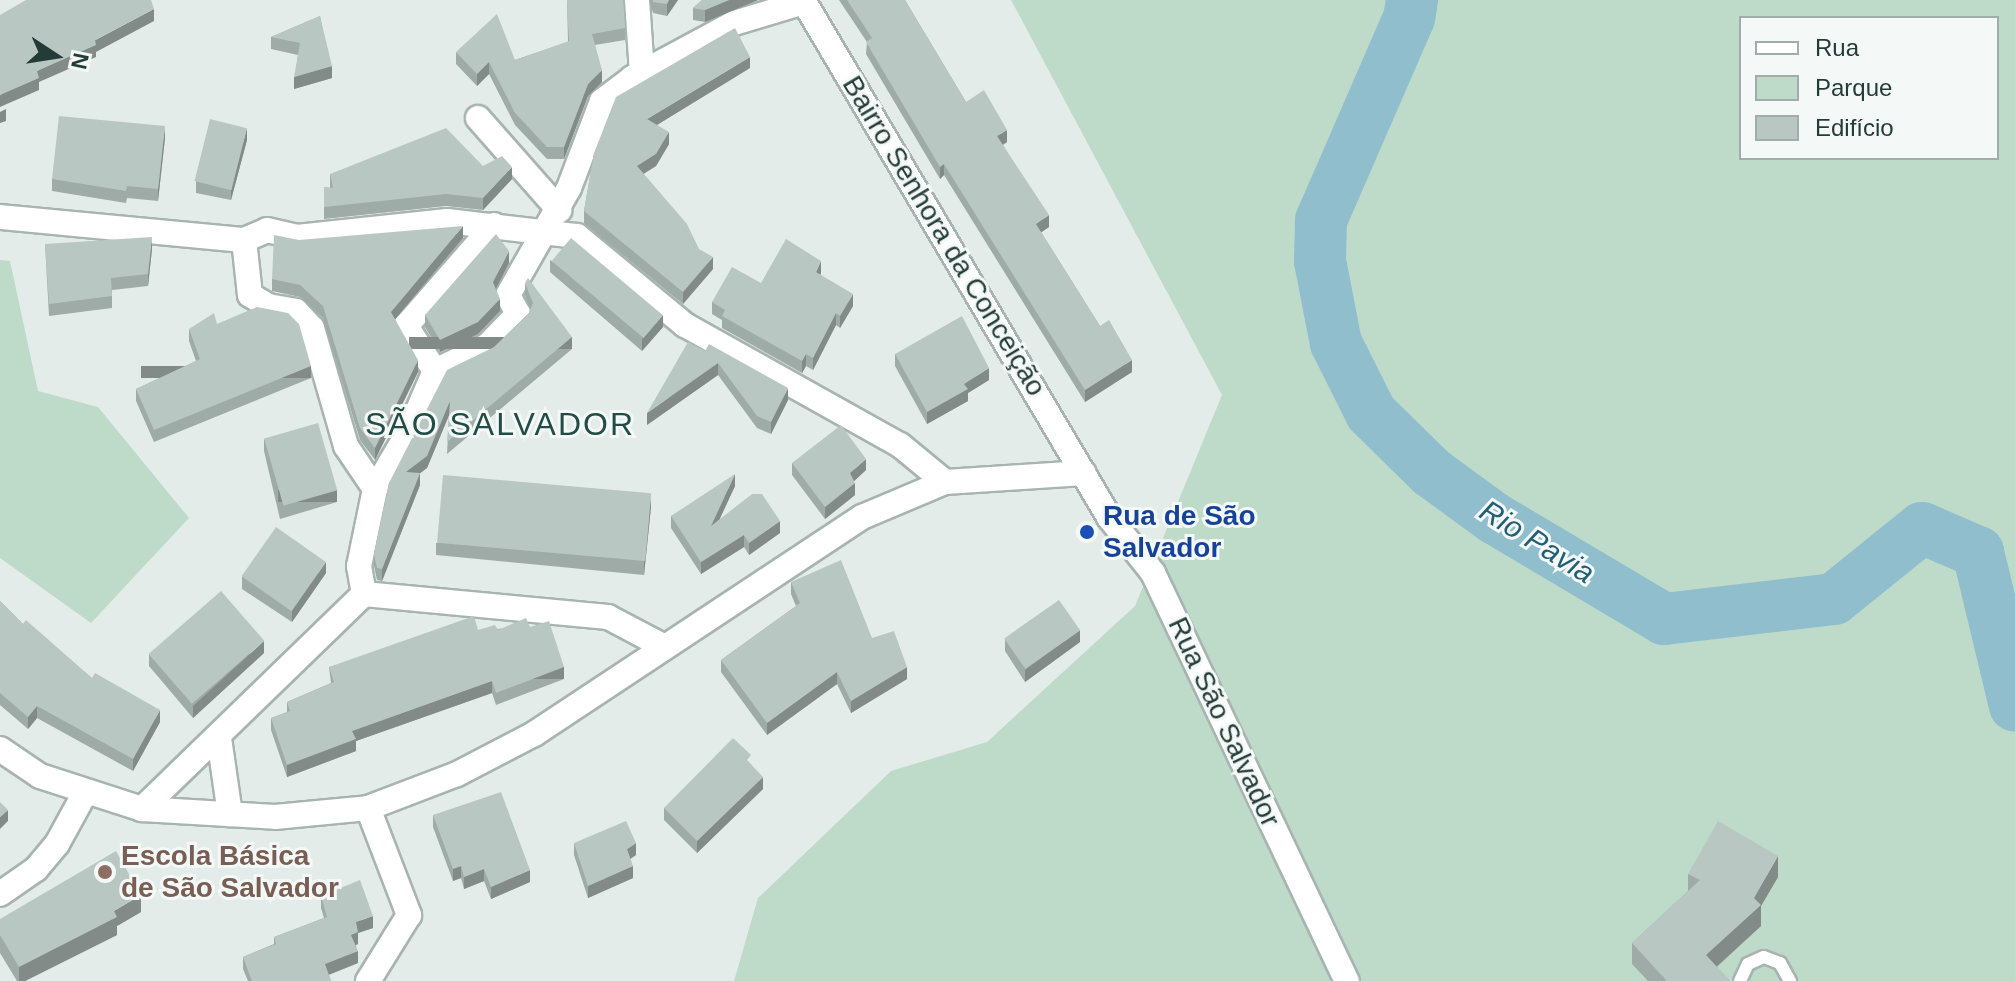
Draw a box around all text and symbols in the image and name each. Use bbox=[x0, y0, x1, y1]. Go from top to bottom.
north arrow bbox=[16, 16, 96, 96]
legend bbox=[1739, 16, 1999, 160]
text: Rua bbox=[1815, 34, 1859, 61]
text: N bbox=[66, 51, 94, 71]
street label: Bairro Senhora da Conceição bbox=[835, 70, 1053, 402]
text: Parque bbox=[1815, 74, 1892, 101]
text: Edifício bbox=[1815, 114, 1894, 141]
district label: SÃO SALVADOR bbox=[365, 405, 635, 443]
water label: Rio Pavia bbox=[1473, 493, 1601, 591]
place label: Rua de São Salvador bbox=[1103, 499, 1255, 565]
marker: Rua de São Salvador bbox=[1078, 523, 1096, 541]
street label: Rua São Salvador bbox=[1161, 612, 1287, 832]
place label: Escola Básica de São Salvador bbox=[121, 839, 339, 905]
marker: Escola Básica de São Salvador bbox=[96, 863, 114, 881]

